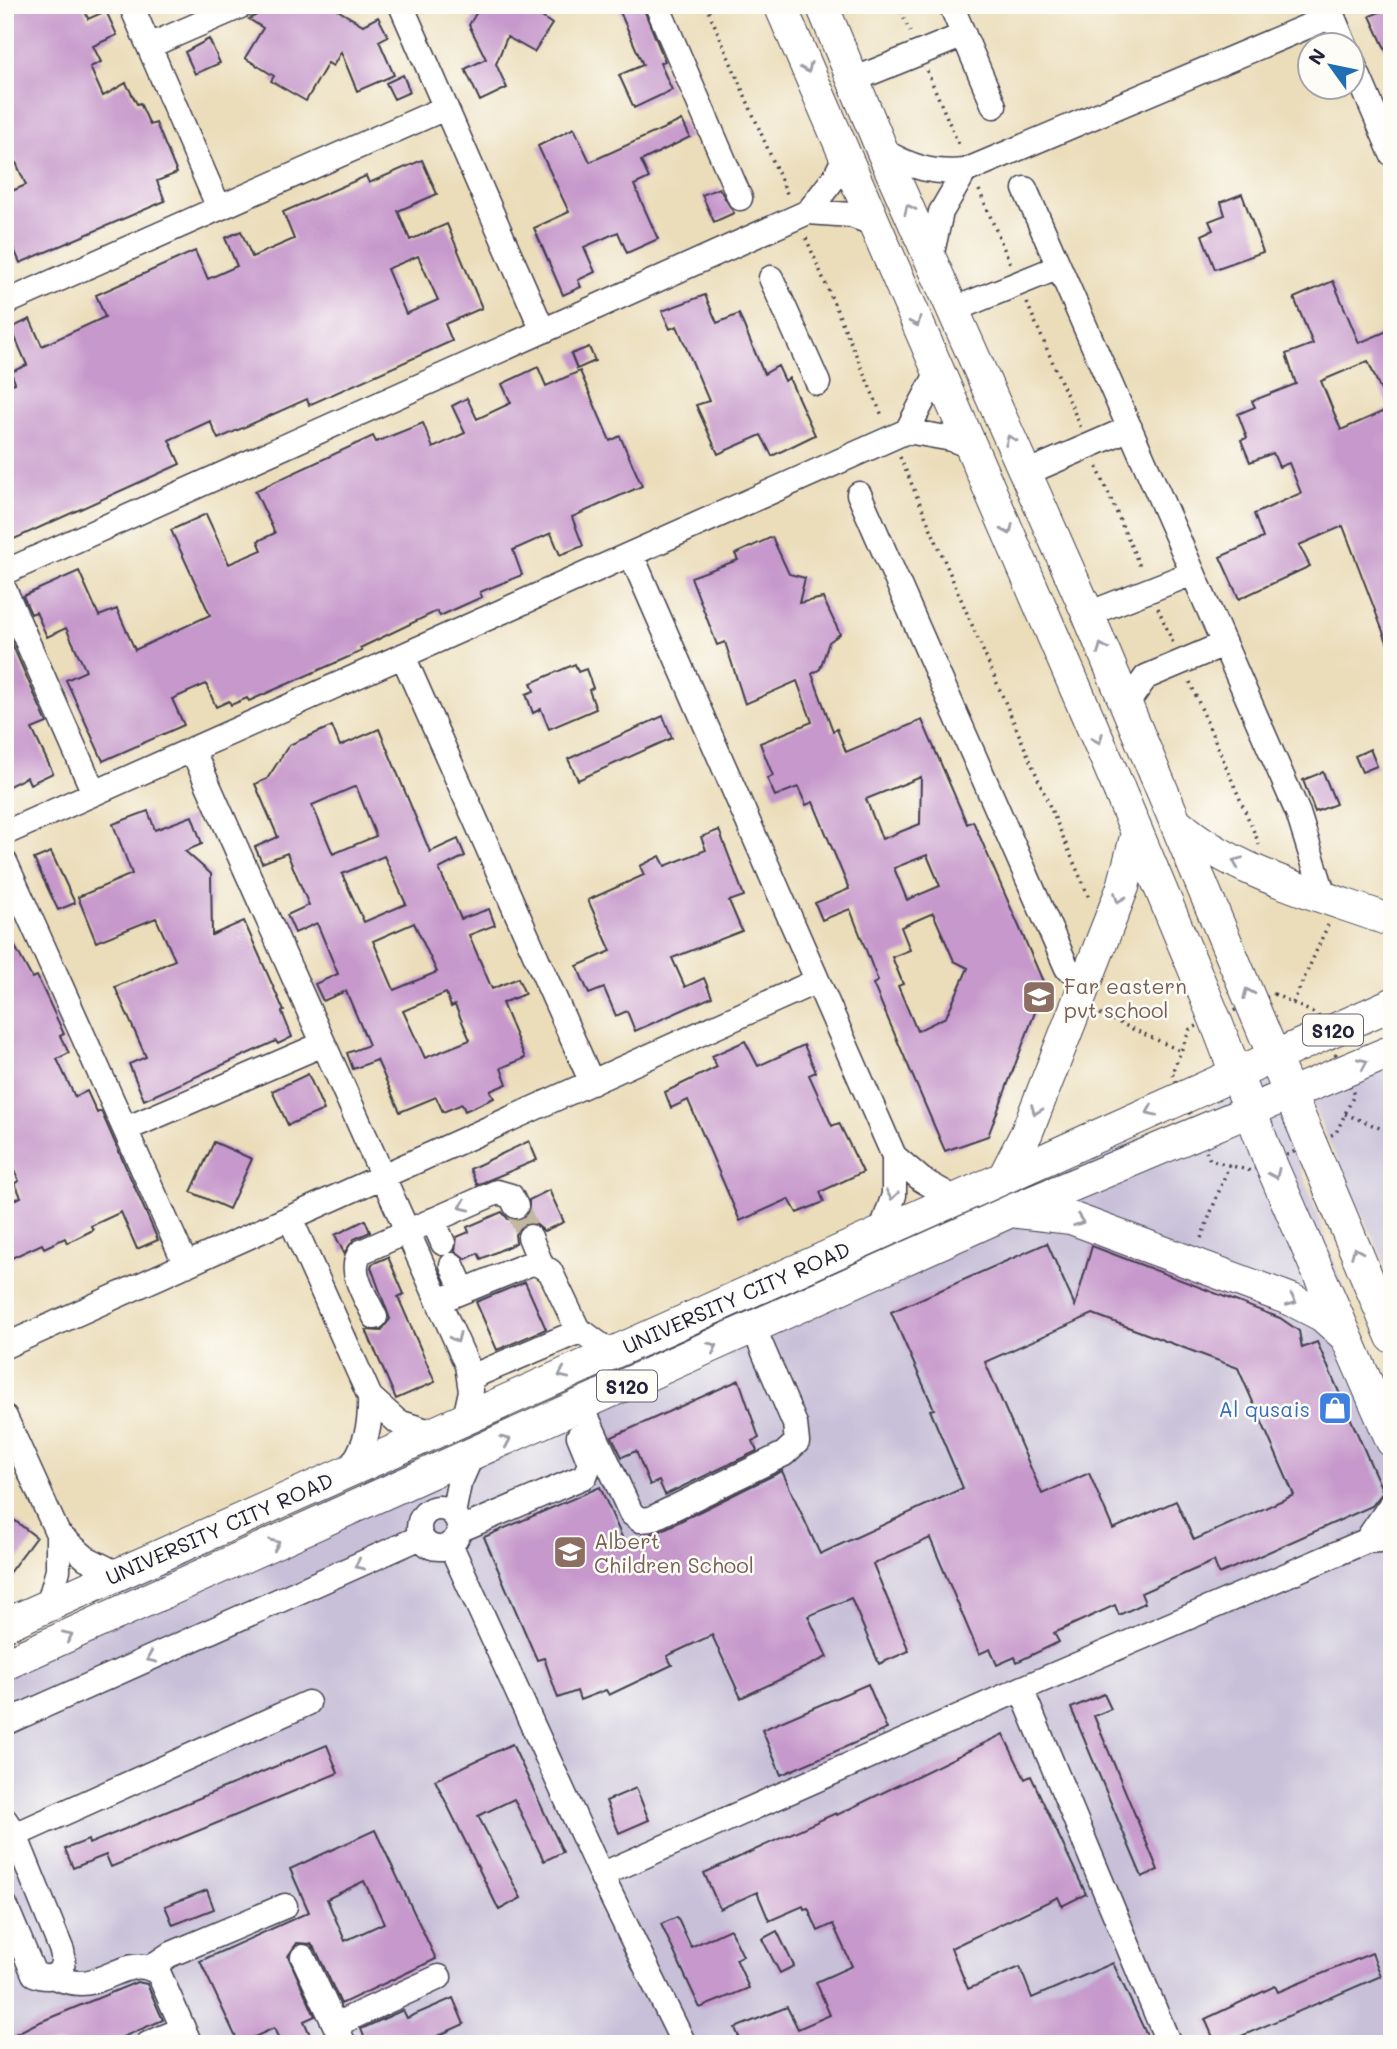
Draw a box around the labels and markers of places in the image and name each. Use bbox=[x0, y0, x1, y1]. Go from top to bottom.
place label: Far eastern pvt school bbox=[1064, 972, 1187, 1023]
school or university icon: Far eastern pvt school bbox=[1020, 978, 1058, 1016]
shop icon: Al qusais bbox=[1316, 1389, 1354, 1427]
place label: Al qusais bbox=[1219, 1395, 1310, 1422]
place label: Albert Children School bbox=[594, 1527, 754, 1578]
school or university icon: Albert Children School bbox=[551, 1533, 589, 1571]

